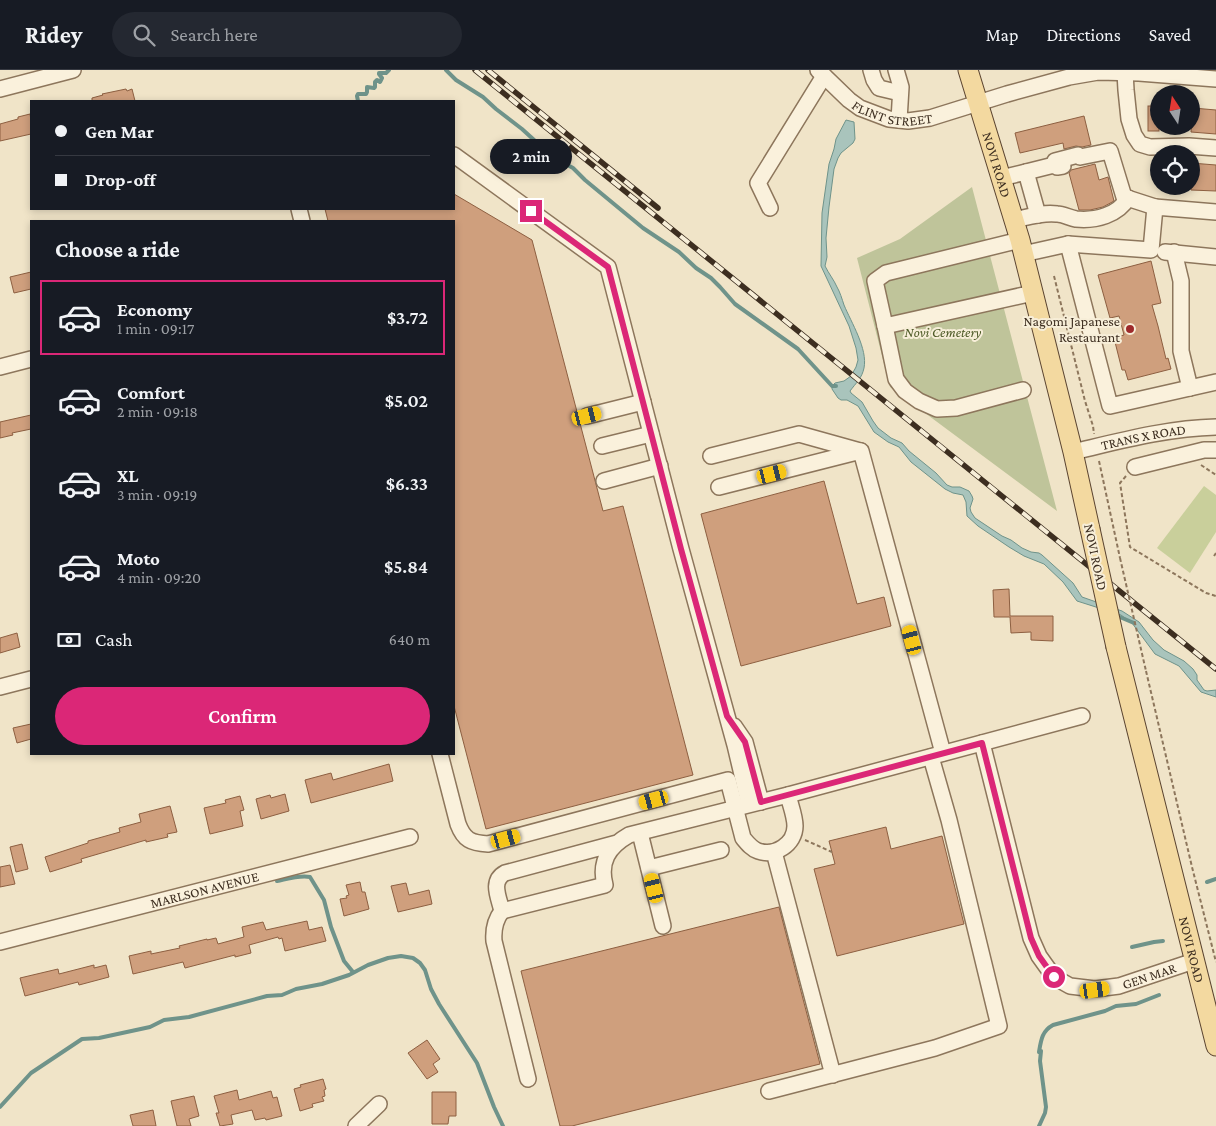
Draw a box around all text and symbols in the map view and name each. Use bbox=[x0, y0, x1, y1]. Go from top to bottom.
search box bbox=[112, 12, 462, 57]
text: Ridey bbox=[25, 21, 82, 48]
icon: search bbox=[130, 21, 158, 49]
text: Search here bbox=[170, 24, 258, 45]
text: Map bbox=[986, 25, 1018, 45]
text: Directions bbox=[1046, 25, 1121, 45]
text: Saved bbox=[1149, 25, 1191, 45]
north arrow bbox=[1150, 85, 1200, 135]
map controls bbox=[1150, 85, 1200, 195]
street label: FLINT STREET bbox=[849, 97, 934, 129]
text: Gen Mar bbox=[85, 121, 154, 142]
street label: NOVI ROAD bbox=[979, 130, 1014, 199]
callout: 2 min bbox=[490, 138, 572, 174]
button: locate bbox=[1150, 145, 1200, 195]
text: 2 min bbox=[512, 148, 550, 165]
text: Drop-off bbox=[85, 169, 156, 190]
route end bbox=[520, 200, 542, 222]
text: Choose a ride bbox=[55, 237, 180, 262]
icon: car bbox=[57, 295, 102, 340]
text: Economy bbox=[117, 299, 192, 320]
text: $3.72 bbox=[387, 307, 428, 328]
place label: Nagomi Japanese Restaurant bbox=[1023, 313, 1120, 345]
text: 1 min · 09:17 bbox=[117, 320, 194, 337]
marker: Nagomi Japanese Restaurant bbox=[1124, 323, 1136, 335]
park label: Novi Cemetery bbox=[905, 324, 982, 340]
icon: car bbox=[57, 378, 102, 423]
text: Comfort bbox=[117, 382, 185, 403]
text: $5.02 bbox=[385, 390, 428, 411]
text: 2 min · 09:18 bbox=[117, 403, 198, 420]
car bbox=[570, 405, 603, 427]
street label: TRANS X ROAD bbox=[1099, 421, 1187, 453]
icon: car bbox=[57, 461, 102, 506]
car bbox=[755, 463, 788, 485]
text: XL bbox=[117, 465, 139, 486]
text: $6.33 bbox=[386, 473, 428, 494]
text: 3 min · 09:19 bbox=[117, 486, 197, 503]
street label: NOVI ROAD bbox=[1081, 522, 1111, 592]
icon: car bbox=[57, 544, 102, 589]
text: Moto bbox=[117, 548, 160, 569]
text: $5.84 bbox=[384, 556, 428, 577]
text: 4 min · 09:20 bbox=[117, 569, 201, 586]
car bbox=[900, 624, 923, 656]
icon: cash bbox=[55, 626, 83, 654]
text: Cash bbox=[95, 629, 133, 650]
text: 640 m bbox=[389, 631, 430, 648]
button: Confirm bbox=[55, 687, 430, 745]
car bbox=[637, 789, 670, 811]
car bbox=[489, 828, 522, 850]
street label: MARLSON AVENUE bbox=[149, 868, 261, 911]
car bbox=[643, 872, 664, 904]
street label: NOVI ROAD bbox=[1176, 915, 1208, 984]
street label: GEN MAR bbox=[1120, 960, 1178, 992]
route start bbox=[1043, 966, 1065, 988]
car bbox=[1079, 980, 1110, 1000]

